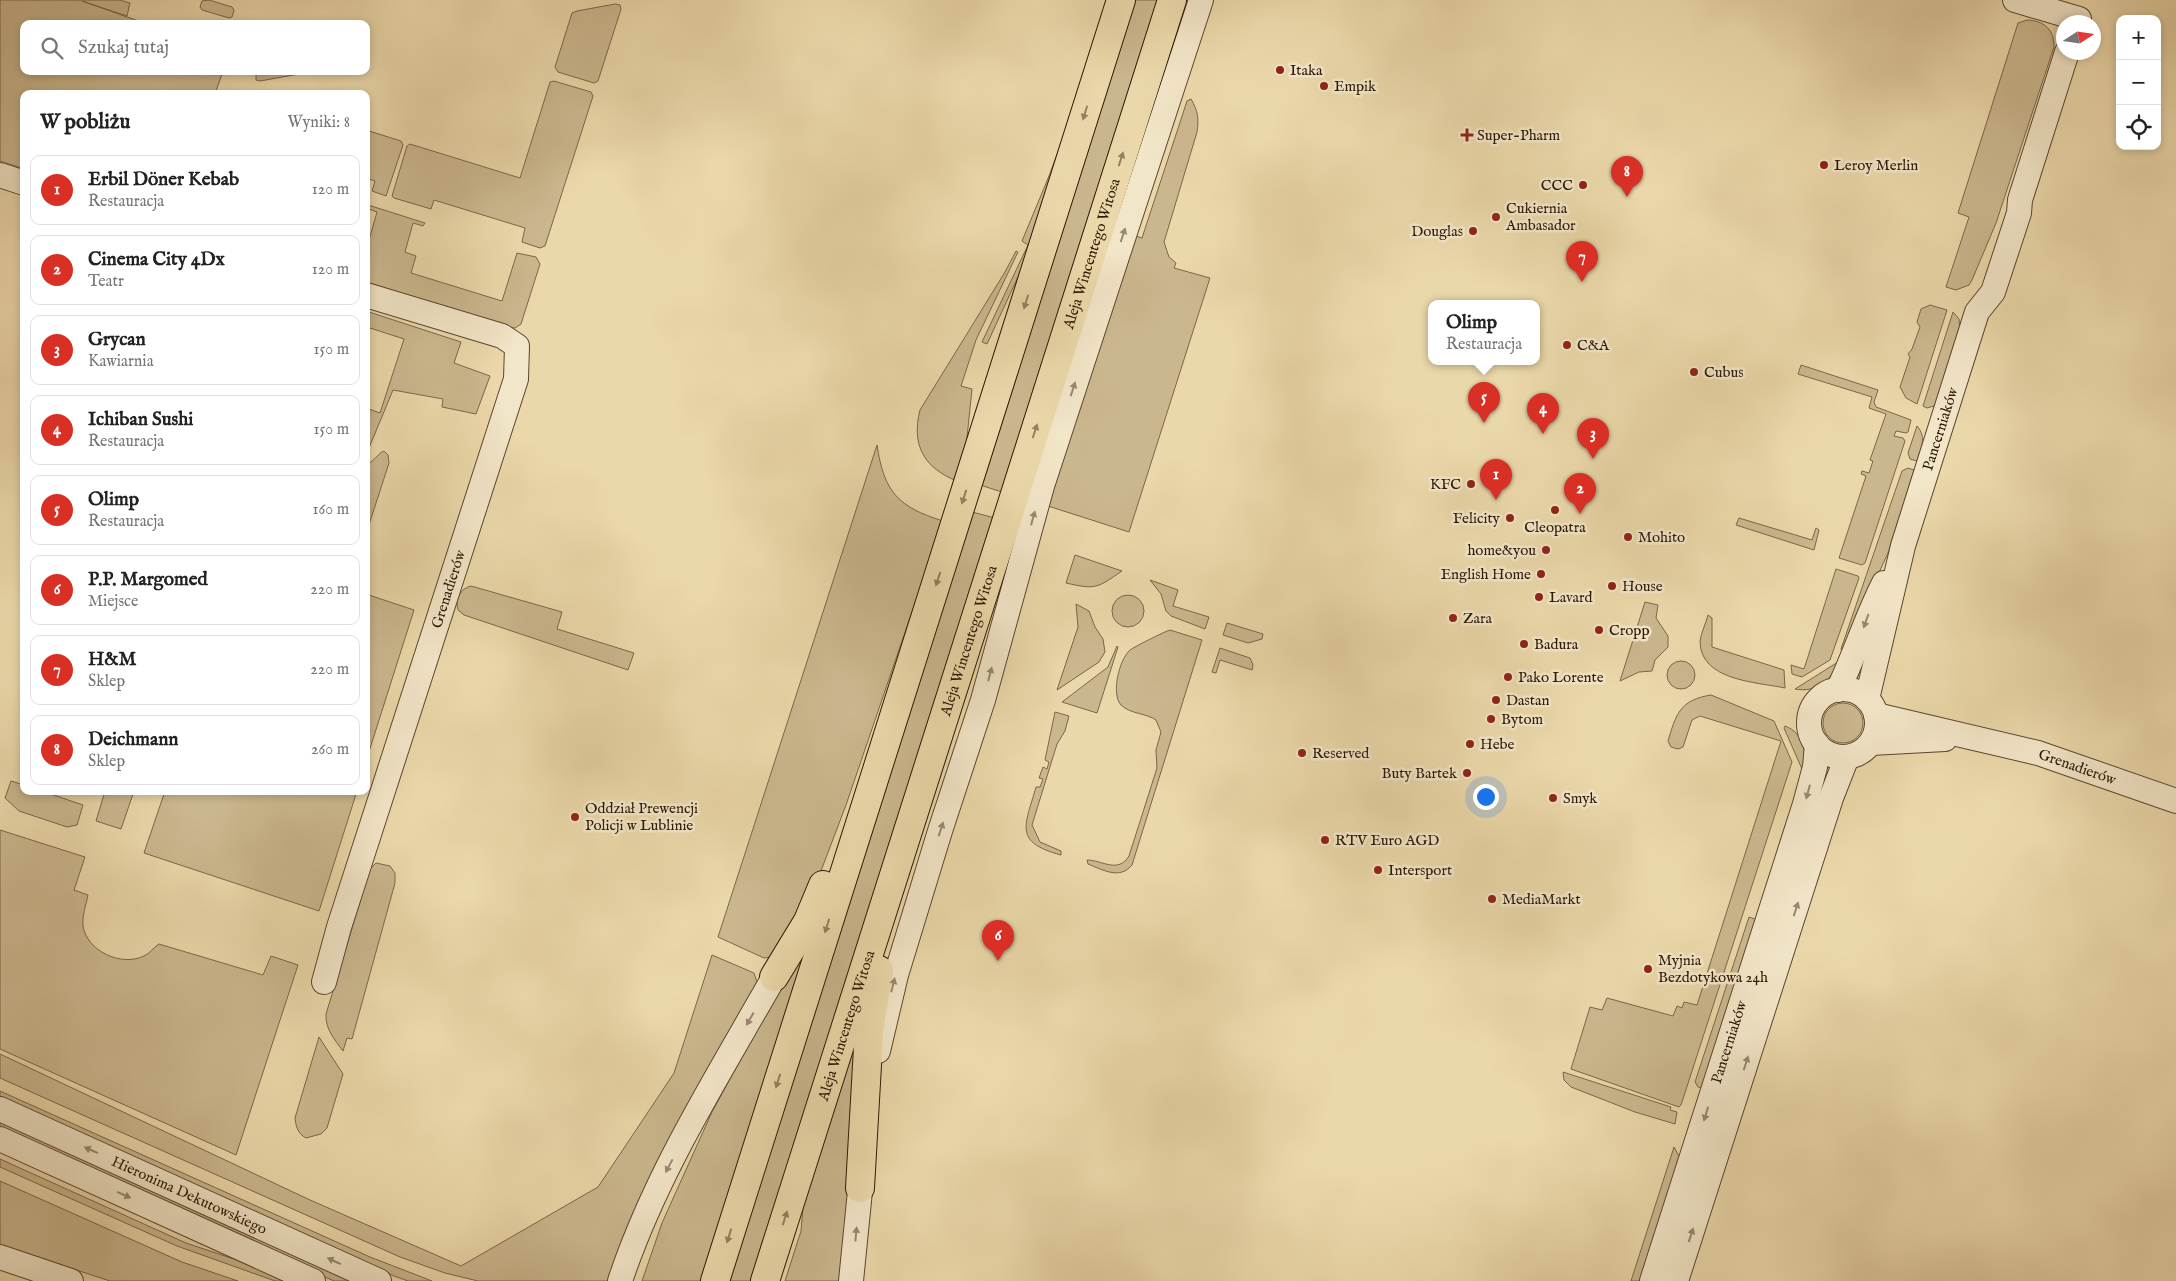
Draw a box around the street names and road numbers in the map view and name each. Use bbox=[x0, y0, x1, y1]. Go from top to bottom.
street label: Aleja Wincentego Witosa bbox=[1059, 176, 1125, 332]
street label: Pancerniaków bbox=[1918, 384, 1963, 473]
street label: Grenadierów bbox=[427, 547, 470, 631]
street label: Aleja Wincentego Witosa bbox=[936, 563, 1002, 719]
street label: Grenadierów bbox=[2036, 745, 2120, 790]
street label: Aleja Wincentego Witosa bbox=[814, 948, 880, 1104]
street label: Pancerniaków bbox=[1707, 997, 1752, 1086]
street label: Hieronima Dekutowskiego bbox=[108, 1152, 270, 1239]

